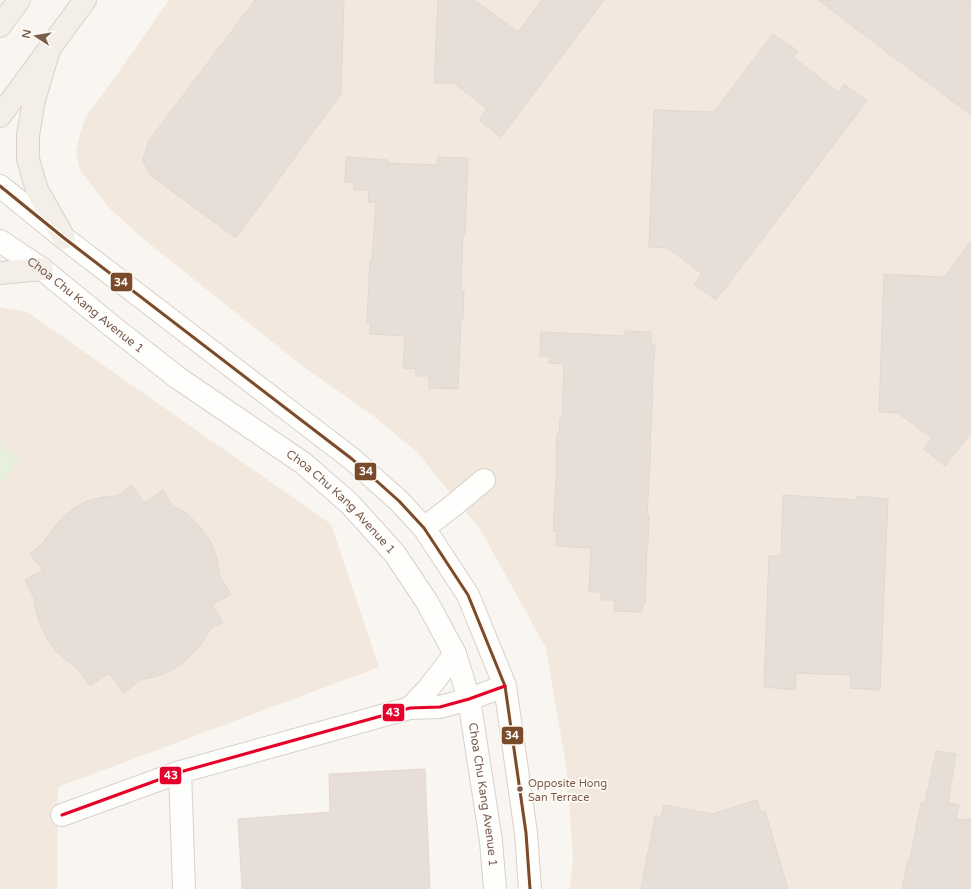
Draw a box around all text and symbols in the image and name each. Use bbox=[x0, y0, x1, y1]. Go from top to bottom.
north arrow bbox=[16, 16, 56, 56]
text: N bbox=[19, 28, 34, 40]
street label: Choa Chu Kang Avenue 1 bbox=[25, 254, 147, 356]
line badge: 34 bbox=[110, 272, 133, 292]
text: 34 bbox=[114, 276, 128, 289]
street label: Choa Chu Kang Avenue 1 bbox=[284, 447, 398, 557]
line badge: 34 bbox=[354, 462, 377, 481]
text: 34 bbox=[359, 465, 373, 478]
line badge: 43 bbox=[382, 703, 405, 722]
text: 43 bbox=[386, 706, 400, 719]
street label: Choa Chu Kang Avenue 1 bbox=[466, 722, 500, 867]
line badge: 34 bbox=[501, 726, 524, 745]
text: 34 bbox=[505, 729, 519, 742]
line badge: 43 bbox=[159, 766, 182, 785]
text: 43 bbox=[164, 769, 178, 782]
place label: Opposite Hong San Terrace bbox=[528, 777, 607, 804]
marker: Opposite Hong San Terrace bbox=[515, 784, 525, 794]

